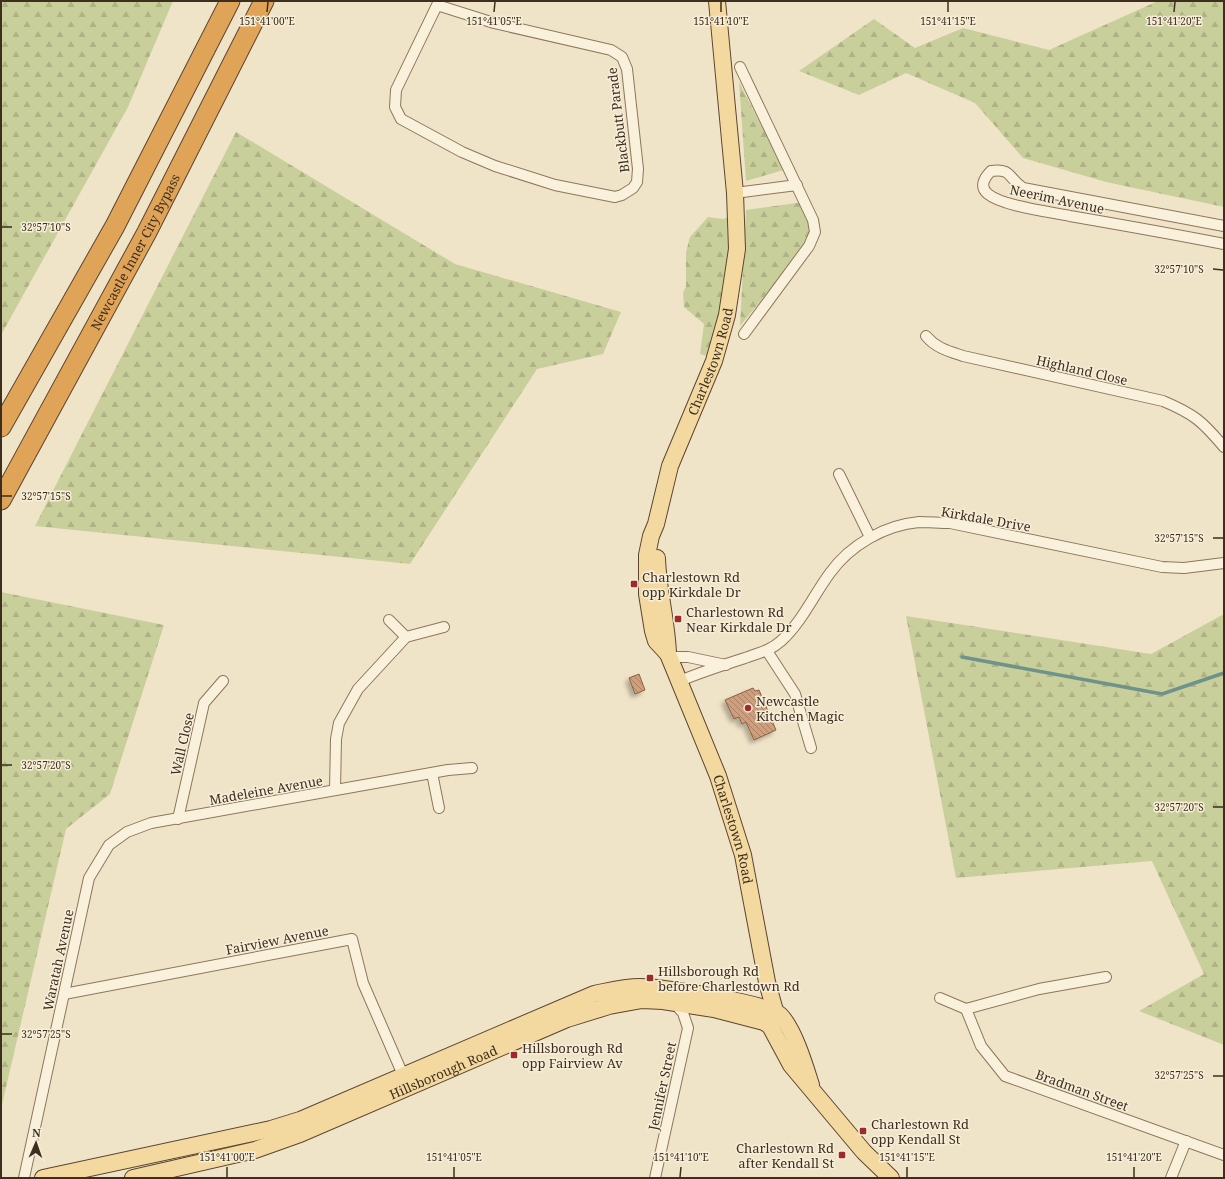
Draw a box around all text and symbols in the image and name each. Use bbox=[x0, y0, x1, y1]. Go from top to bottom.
text: 151°41'00"E bbox=[239, 14, 295, 28]
text: 151°41'05"E bbox=[466, 14, 522, 28]
text: 151°41'10"E bbox=[693, 14, 749, 28]
text: 151°41'15"E bbox=[920, 14, 976, 28]
text: 151°41'20"E bbox=[1146, 14, 1202, 28]
street label: Blackbutt Parade bbox=[603, 66, 633, 174]
street label: Newcastle Inner City Bypass bbox=[86, 170, 184, 333]
street label: Neerim Avenue bbox=[1008, 180, 1106, 218]
text: 32°57'10"S bbox=[21, 220, 71, 234]
text: 32°57'10"S bbox=[1154, 262, 1204, 276]
street label: Charlestown Road bbox=[683, 307, 737, 418]
street label: Highland Close bbox=[1035, 351, 1129, 389]
text: 32°57'15"S bbox=[21, 489, 71, 503]
street label: Kirkdale Drive bbox=[940, 502, 1032, 536]
text: 32°57'15"S bbox=[1154, 531, 1204, 545]
place label: Charlestown Rd opp Kirkdale Dr bbox=[642, 568, 741, 601]
marker: Charlestown Rd opp Kirkdale Dr bbox=[629, 579, 639, 589]
place label: Charlestown Rd Near Kirkdale Dr bbox=[686, 603, 792, 636]
marker: Charlestown Rd Near Kirkdale Dr bbox=[673, 614, 683, 624]
place label: Newcastle Kitchen Magic bbox=[756, 692, 844, 725]
marker: Newcastle Kitchen Magic bbox=[743, 703, 753, 713]
street label: Wall Close bbox=[166, 711, 198, 777]
text: 32°57'20"S bbox=[21, 758, 71, 772]
street label: Madeleine Avenue bbox=[208, 771, 324, 809]
street label: Charlestown Road bbox=[709, 772, 757, 885]
text: 32°57'20"S bbox=[1154, 800, 1204, 814]
street label: Waratah Avenue bbox=[38, 908, 78, 1012]
street label: Fairview Avenue bbox=[224, 921, 330, 959]
place label: Hillsborough Rd before Charlestown Rd bbox=[658, 962, 800, 995]
marker: Hillsborough Rd before Charlestown Rd bbox=[645, 973, 655, 983]
text: 32°57'25"S bbox=[21, 1027, 71, 1041]
place label: Hillsborough Rd opp Fairview Av bbox=[522, 1039, 623, 1072]
street label: Jennifer Street bbox=[644, 1040, 680, 1133]
street label: Hillsborough Road bbox=[387, 1041, 500, 1103]
marker: Hillsborough Rd opp Fairview Av bbox=[509, 1050, 519, 1060]
street label: Bradman Street bbox=[1033, 1065, 1131, 1115]
text: 32°57'25"S bbox=[1154, 1068, 1204, 1082]
place label: Charlestown Rd opp Kendall St bbox=[871, 1115, 969, 1148]
north arrow bbox=[16, 1123, 56, 1163]
text: N bbox=[32, 1125, 41, 1140]
marker: Charlestown Rd opp Kendall St bbox=[858, 1126, 868, 1136]
place label: Charlestown Rd after Kendall St bbox=[736, 1139, 834, 1172]
text: 151°41'00"E bbox=[199, 1150, 255, 1164]
text: 151°41'05"E bbox=[426, 1150, 482, 1164]
text: 151°41'10"E bbox=[653, 1150, 709, 1164]
marker: Charlestown Rd after Kendall St bbox=[837, 1150, 847, 1160]
text: 151°41'15"E bbox=[879, 1150, 935, 1164]
text: 151°41'20"E bbox=[1106, 1150, 1162, 1164]

